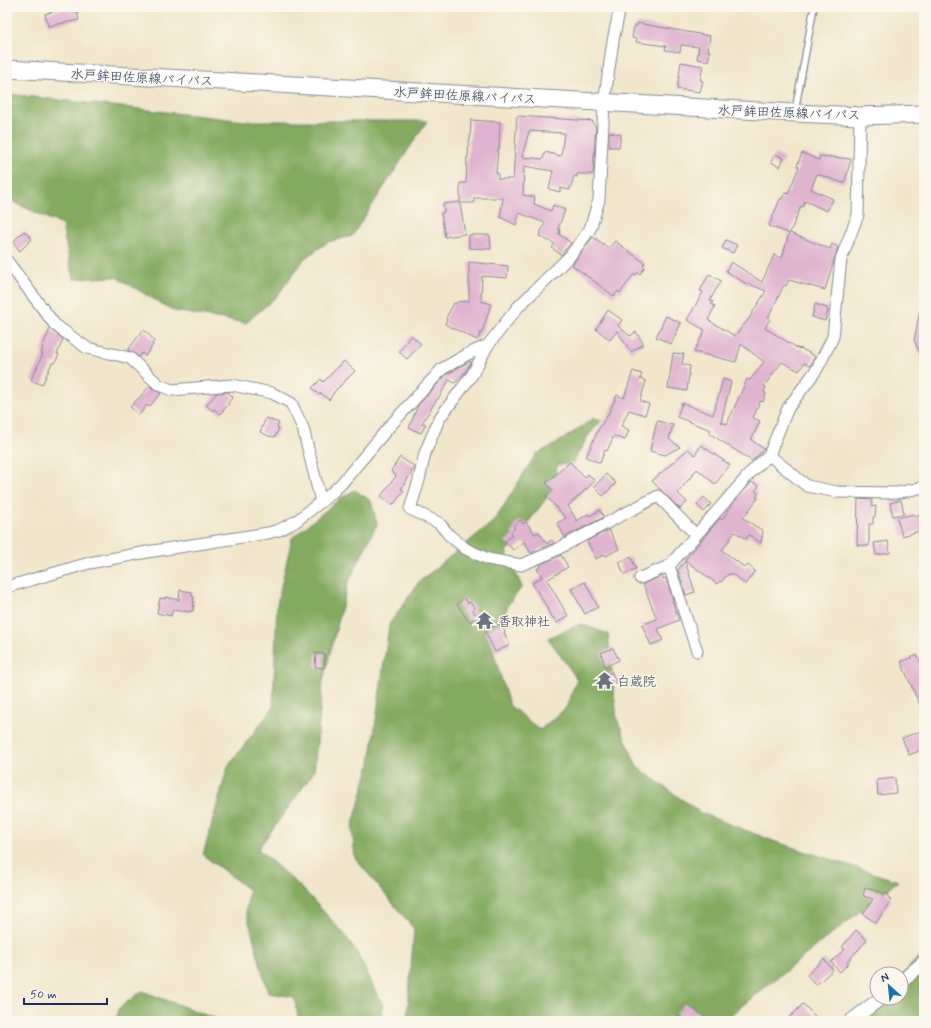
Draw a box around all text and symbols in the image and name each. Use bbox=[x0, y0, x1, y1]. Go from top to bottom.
street label: 水戸鉾田佐原線バイパス bbox=[70, 66, 214, 91]
street label: 水戸鉾田佐原線バイパス bbox=[393, 84, 537, 109]
street label: 水戸鉾田佐原線バイパス bbox=[717, 103, 861, 124]
temple icon: 香取神社 bbox=[475, 611, 495, 631]
place label: 香取神社 bbox=[498, 614, 550, 631]
temple icon: 白蔵院 bbox=[594, 671, 614, 691]
place label: 白蔵院 bbox=[617, 674, 656, 691]
north arrow bbox=[869, 966, 909, 1006]
text: N bbox=[878, 970, 891, 986]
scale bar bbox=[24, 980, 107, 1006]
text: 50 m bbox=[30, 987, 57, 1003]

